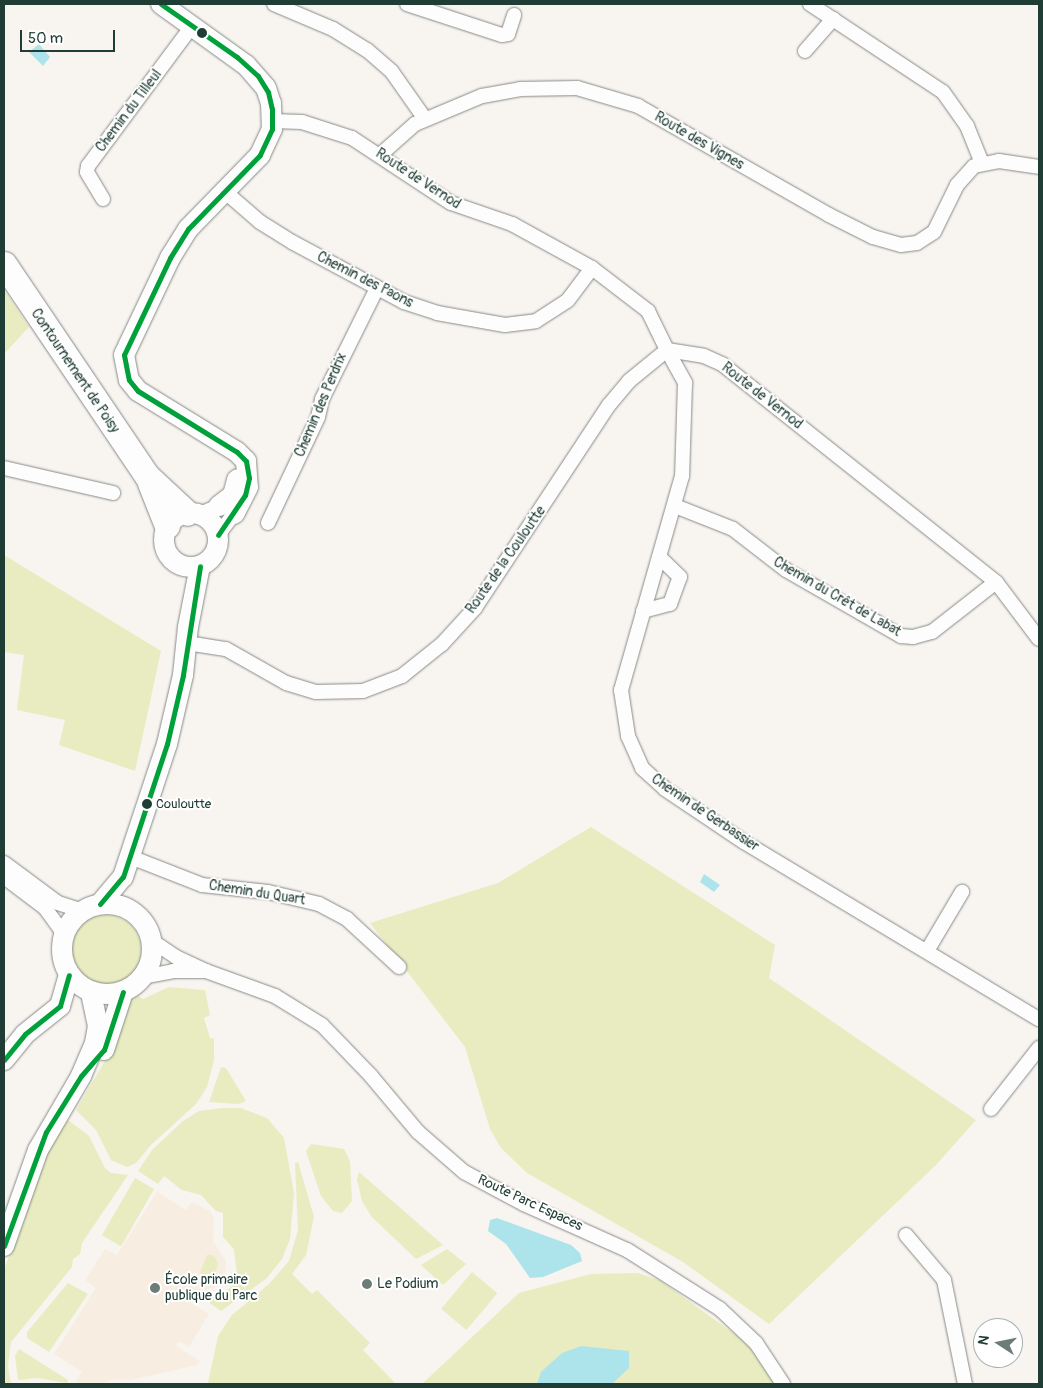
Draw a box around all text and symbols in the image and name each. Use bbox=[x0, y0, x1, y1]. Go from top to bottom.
scale bar bbox=[22, 20, 118, 52]
unlabelled marker bbox=[197, 28, 207, 38]
text: 50 m bbox=[28, 29, 63, 48]
street label: Chemin du Tilleul bbox=[93, 66, 165, 156]
street label: Route des Vignes bbox=[651, 109, 747, 173]
street label: Route de Vernod bbox=[372, 145, 464, 213]
street label: Chemin des Paons bbox=[314, 248, 416, 312]
street label: Contournement de Poisy bbox=[27, 306, 123, 436]
street label: Chemin des Perdrix bbox=[291, 350, 351, 460]
street label: Route de Vernod bbox=[718, 359, 806, 433]
street label: Route de la Couloutte bbox=[463, 503, 549, 617]
street label: Chemin du Crêt de Labat bbox=[770, 554, 904, 640]
street label: Chemin de Gerbassier bbox=[648, 771, 762, 855]
place label: Couloutte bbox=[156, 796, 211, 812]
marker: Couloutte bbox=[142, 799, 152, 809]
street label: Chemin du Quart bbox=[208, 877, 306, 909]
street label: Route Parc Espaces bbox=[475, 1171, 585, 1235]
place label: École primaire publique du Parc bbox=[165, 1272, 258, 1304]
place label: Le Podium bbox=[377, 1276, 439, 1292]
marker: Le Podium bbox=[361, 1278, 373, 1290]
marker: École primaire publique du Parc bbox=[149, 1282, 161, 1294]
north arrow bbox=[973, 1318, 1023, 1368]
text: N bbox=[975, 1334, 993, 1347]

